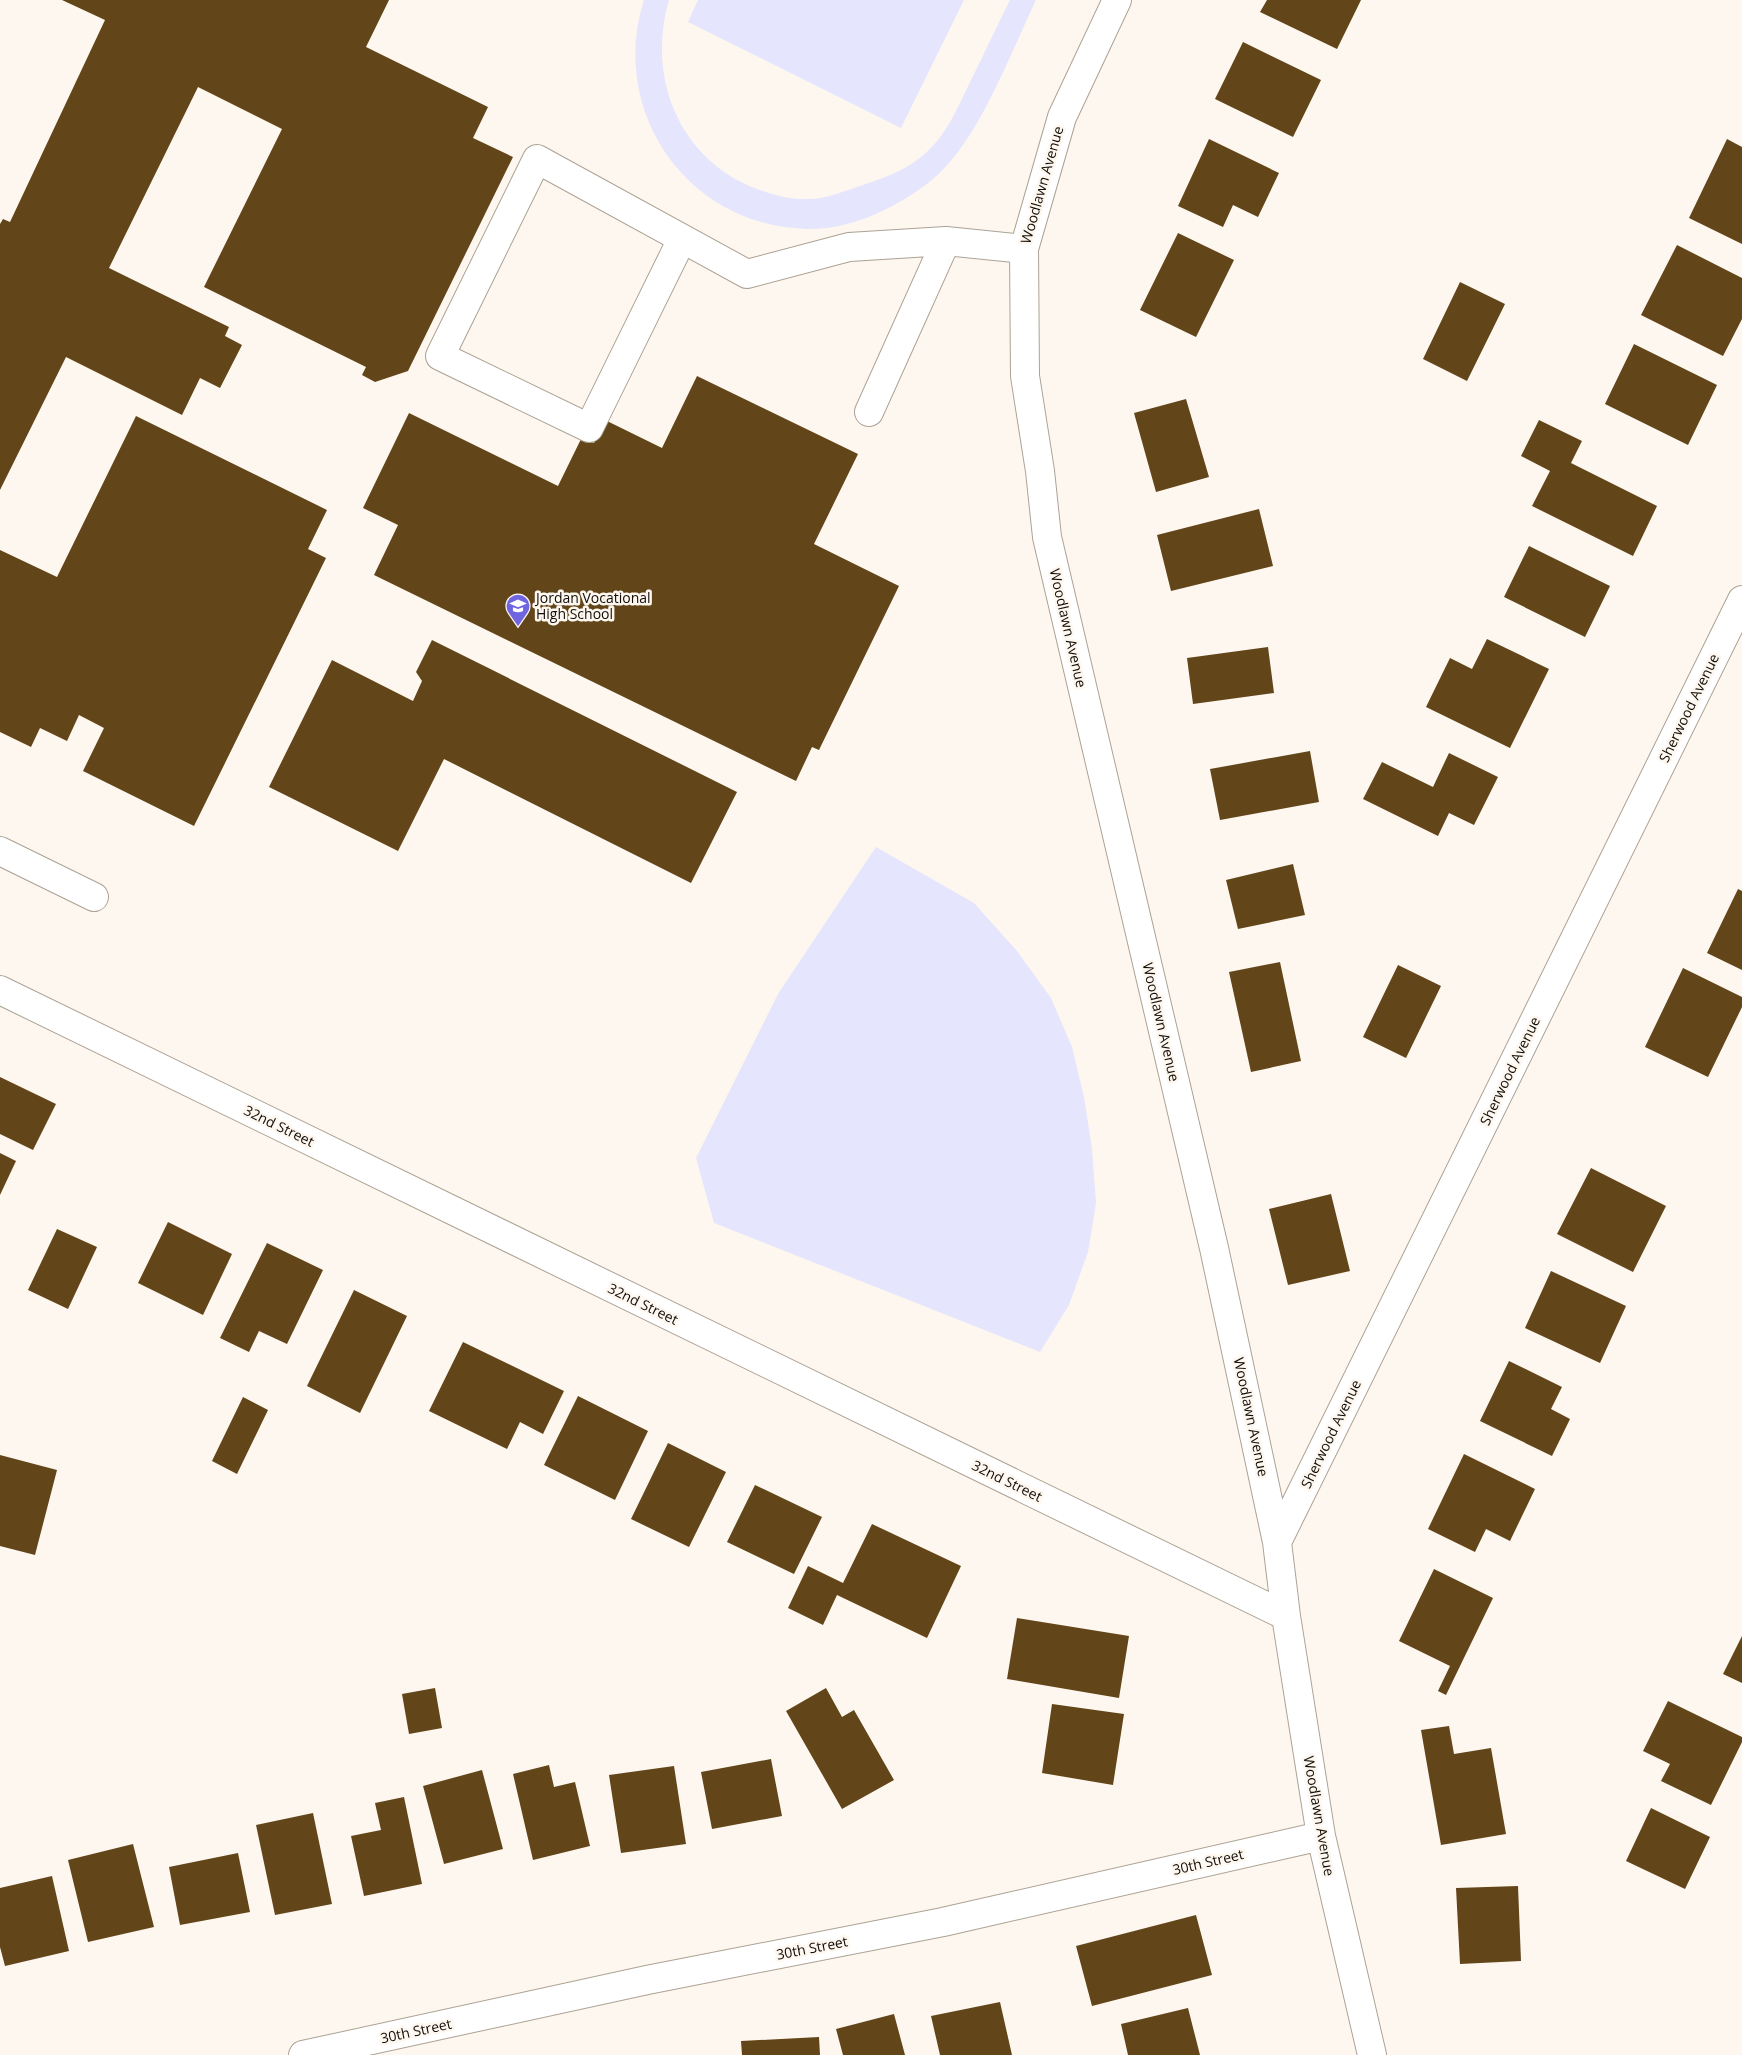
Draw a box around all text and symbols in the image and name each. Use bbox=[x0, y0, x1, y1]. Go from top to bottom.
street label: Woodlawn Avenue bbox=[1016, 124, 1067, 246]
street label: Woodlawn Avenue bbox=[1046, 567, 1091, 689]
place label: Jordan Vocational High School bbox=[534, 588, 651, 623]
school or university icon: Jordan Vocational High School bbox=[505, 593, 531, 627]
street label: Sherwood Avenue bbox=[1654, 650, 1723, 765]
street label: Woodlawn Avenue bbox=[1139, 961, 1184, 1083]
street label: Sherwood Avenue bbox=[1475, 1013, 1544, 1128]
street label: 32nd Street bbox=[241, 1100, 317, 1151]
street label: 32nd Street bbox=[605, 1278, 681, 1329]
street label: Woodlawn Avenue bbox=[1230, 1356, 1273, 1478]
street label: Sherwood Avenue bbox=[1296, 1376, 1365, 1491]
street label: 32nd Street bbox=[969, 1455, 1045, 1506]
street label: Woodlawn Avenue bbox=[1300, 1754, 1339, 1878]
street label: 30th Street bbox=[1171, 1844, 1245, 1879]
street label: 30th Street bbox=[775, 1931, 849, 1964]
street label: 30th Street bbox=[379, 2014, 453, 2047]

